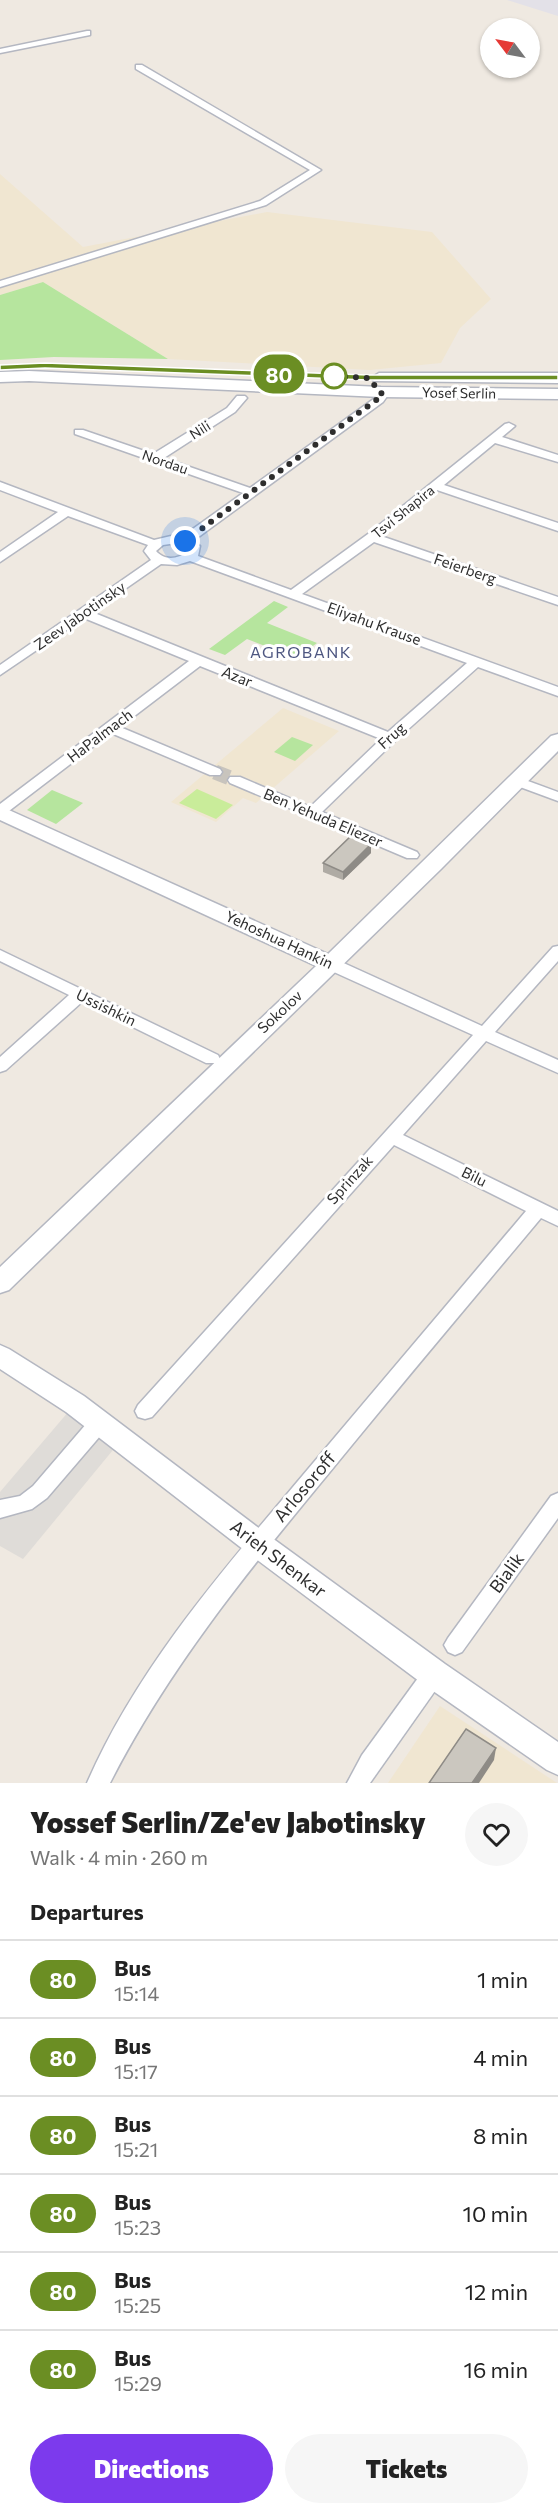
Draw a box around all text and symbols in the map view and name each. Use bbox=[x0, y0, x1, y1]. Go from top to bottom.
north arrow bbox=[480, 18, 540, 78]
map controls bbox=[480, 18, 540, 78]
line badge: 80 bbox=[252, 354, 306, 394]
text: 80 bbox=[266, 362, 292, 387]
unlabelled marker bbox=[321, 363, 347, 389]
street label: Yosef Serlin bbox=[422, 383, 496, 402]
street label: Nili bbox=[186, 417, 213, 442]
street label: Nordau bbox=[140, 446, 190, 477]
street label: Tsvi Shapira bbox=[368, 481, 438, 542]
your location bbox=[170, 526, 200, 556]
street label: Feierberg bbox=[432, 549, 499, 587]
street label: Zeev Jabotinsky bbox=[30, 577, 129, 653]
street label: Eliyahu Krause bbox=[325, 598, 424, 648]
district label: AGROBANK bbox=[250, 642, 352, 661]
street label: Azar bbox=[219, 662, 255, 690]
street label: HaPalmach bbox=[63, 705, 136, 766]
street label: Frug bbox=[374, 718, 409, 752]
street label: Ben Yehuda Eliezer bbox=[261, 784, 386, 850]
street label: Yehoshua Hankin bbox=[223, 906, 336, 972]
street label: Ussishkin bbox=[74, 985, 139, 1029]
street label: Sokolov bbox=[253, 986, 306, 1037]
street label: Sprinzak bbox=[323, 1151, 376, 1207]
street label: Bilu bbox=[459, 1162, 490, 1190]
street label: Arlosoroff bbox=[268, 1447, 340, 1526]
street label: Arieh Shenkar bbox=[226, 1515, 331, 1601]
street label: Bialik bbox=[484, 1548, 528, 1597]
button: heart bbox=[465, 1803, 528, 1866]
text: Yossef Serlin/Ze'ev Jabotinsky bbox=[30, 1805, 426, 1839]
text: Walk · 4 min · 260 m bbox=[30, 1845, 208, 1869]
text: Departures bbox=[30, 1898, 144, 1925]
text: Bus bbox=[114, 1954, 151, 1981]
text: 1 min bbox=[477, 1966, 528, 1993]
text: 80 bbox=[50, 1967, 76, 1992]
text: 15:14 bbox=[114, 1981, 159, 2005]
text: Bus bbox=[114, 2032, 151, 2059]
text: 4 min bbox=[473, 2044, 528, 2071]
text: 80 bbox=[50, 2045, 76, 2070]
text: 15:17 bbox=[114, 2059, 158, 2083]
text: Bus bbox=[114, 2110, 151, 2137]
text: 8 min bbox=[473, 2122, 528, 2149]
text: 80 bbox=[50, 2123, 76, 2148]
text: 15:21 bbox=[114, 2137, 158, 2161]
text: Bus bbox=[114, 2188, 151, 2215]
text: 10 min bbox=[463, 2200, 528, 2227]
text: 80 bbox=[50, 2201, 76, 2226]
text: 15:23 bbox=[114, 2215, 161, 2239]
text: Bus bbox=[114, 2266, 151, 2293]
text: 12 min bbox=[465, 2278, 528, 2305]
text: 80 bbox=[50, 2279, 76, 2304]
text: 15:25 bbox=[114, 2293, 161, 2317]
text: Bus bbox=[114, 2344, 151, 2371]
text: 16 min bbox=[464, 2356, 528, 2383]
text: 80 bbox=[50, 2357, 76, 2382]
text: 15:29 bbox=[114, 2371, 162, 2395]
button: Directions bbox=[30, 2434, 273, 2503]
button: Tickets bbox=[285, 2434, 528, 2503]

